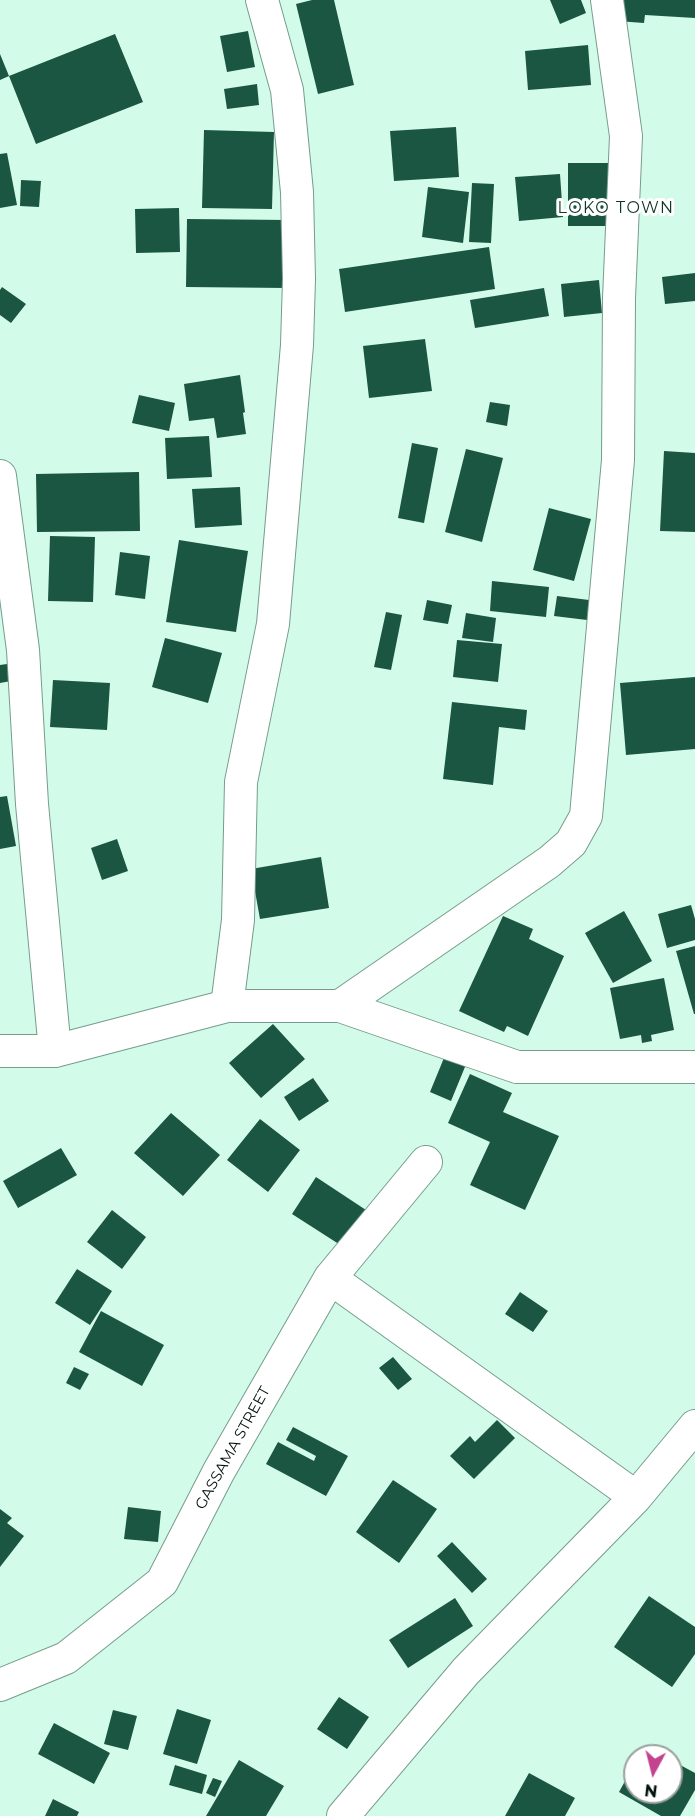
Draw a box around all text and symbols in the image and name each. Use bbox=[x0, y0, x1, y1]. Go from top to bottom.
district label: LOKO TOWN bbox=[557, 198, 675, 218]
street label: GASSAMA STREET bbox=[192, 1383, 274, 1513]
north arrow bbox=[623, 1744, 683, 1804]
text: N bbox=[643, 1780, 659, 1801]

